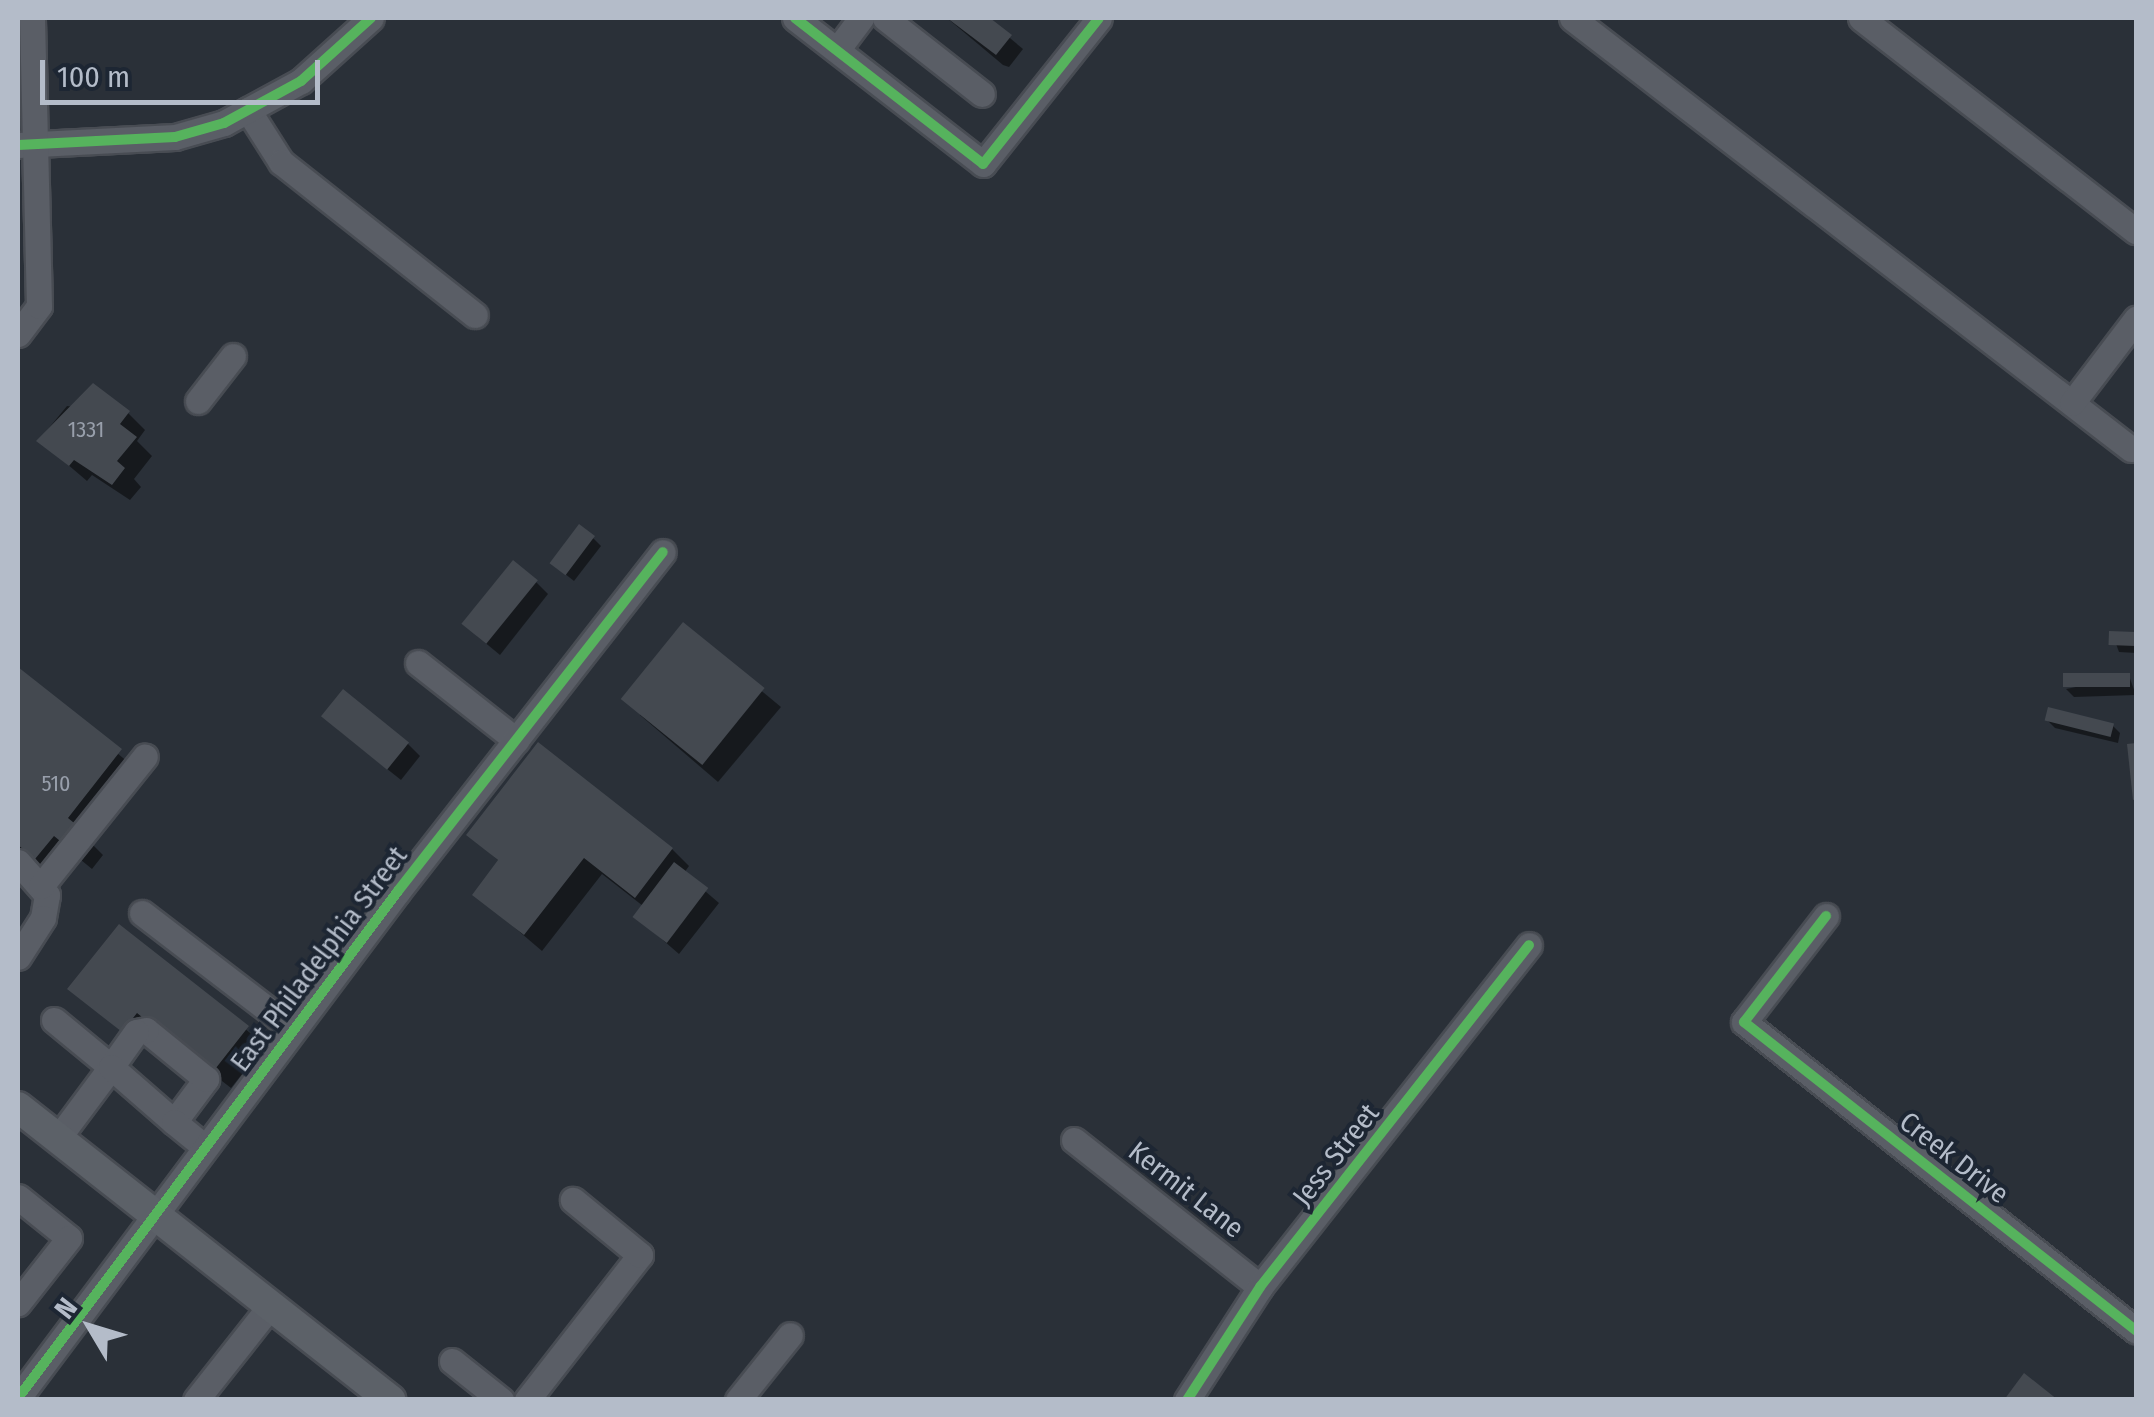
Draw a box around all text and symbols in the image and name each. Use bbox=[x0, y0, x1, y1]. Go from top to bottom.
scale bar bbox=[45, 40, 325, 102]
text: 100 m bbox=[57, 59, 130, 95]
house number: 1331 bbox=[68, 417, 104, 443]
house number: 510 bbox=[41, 771, 71, 797]
street label: East Philadelphia Street bbox=[223, 840, 415, 1078]
street label: Jess Street bbox=[1286, 1097, 1386, 1213]
street label: Creek Drive bbox=[1893, 1105, 2015, 1211]
street label: Kermit Lane bbox=[1122, 1135, 1250, 1245]
north arrow bbox=[40, 1277, 140, 1377]
text: N bbox=[48, 1291, 84, 1325]

